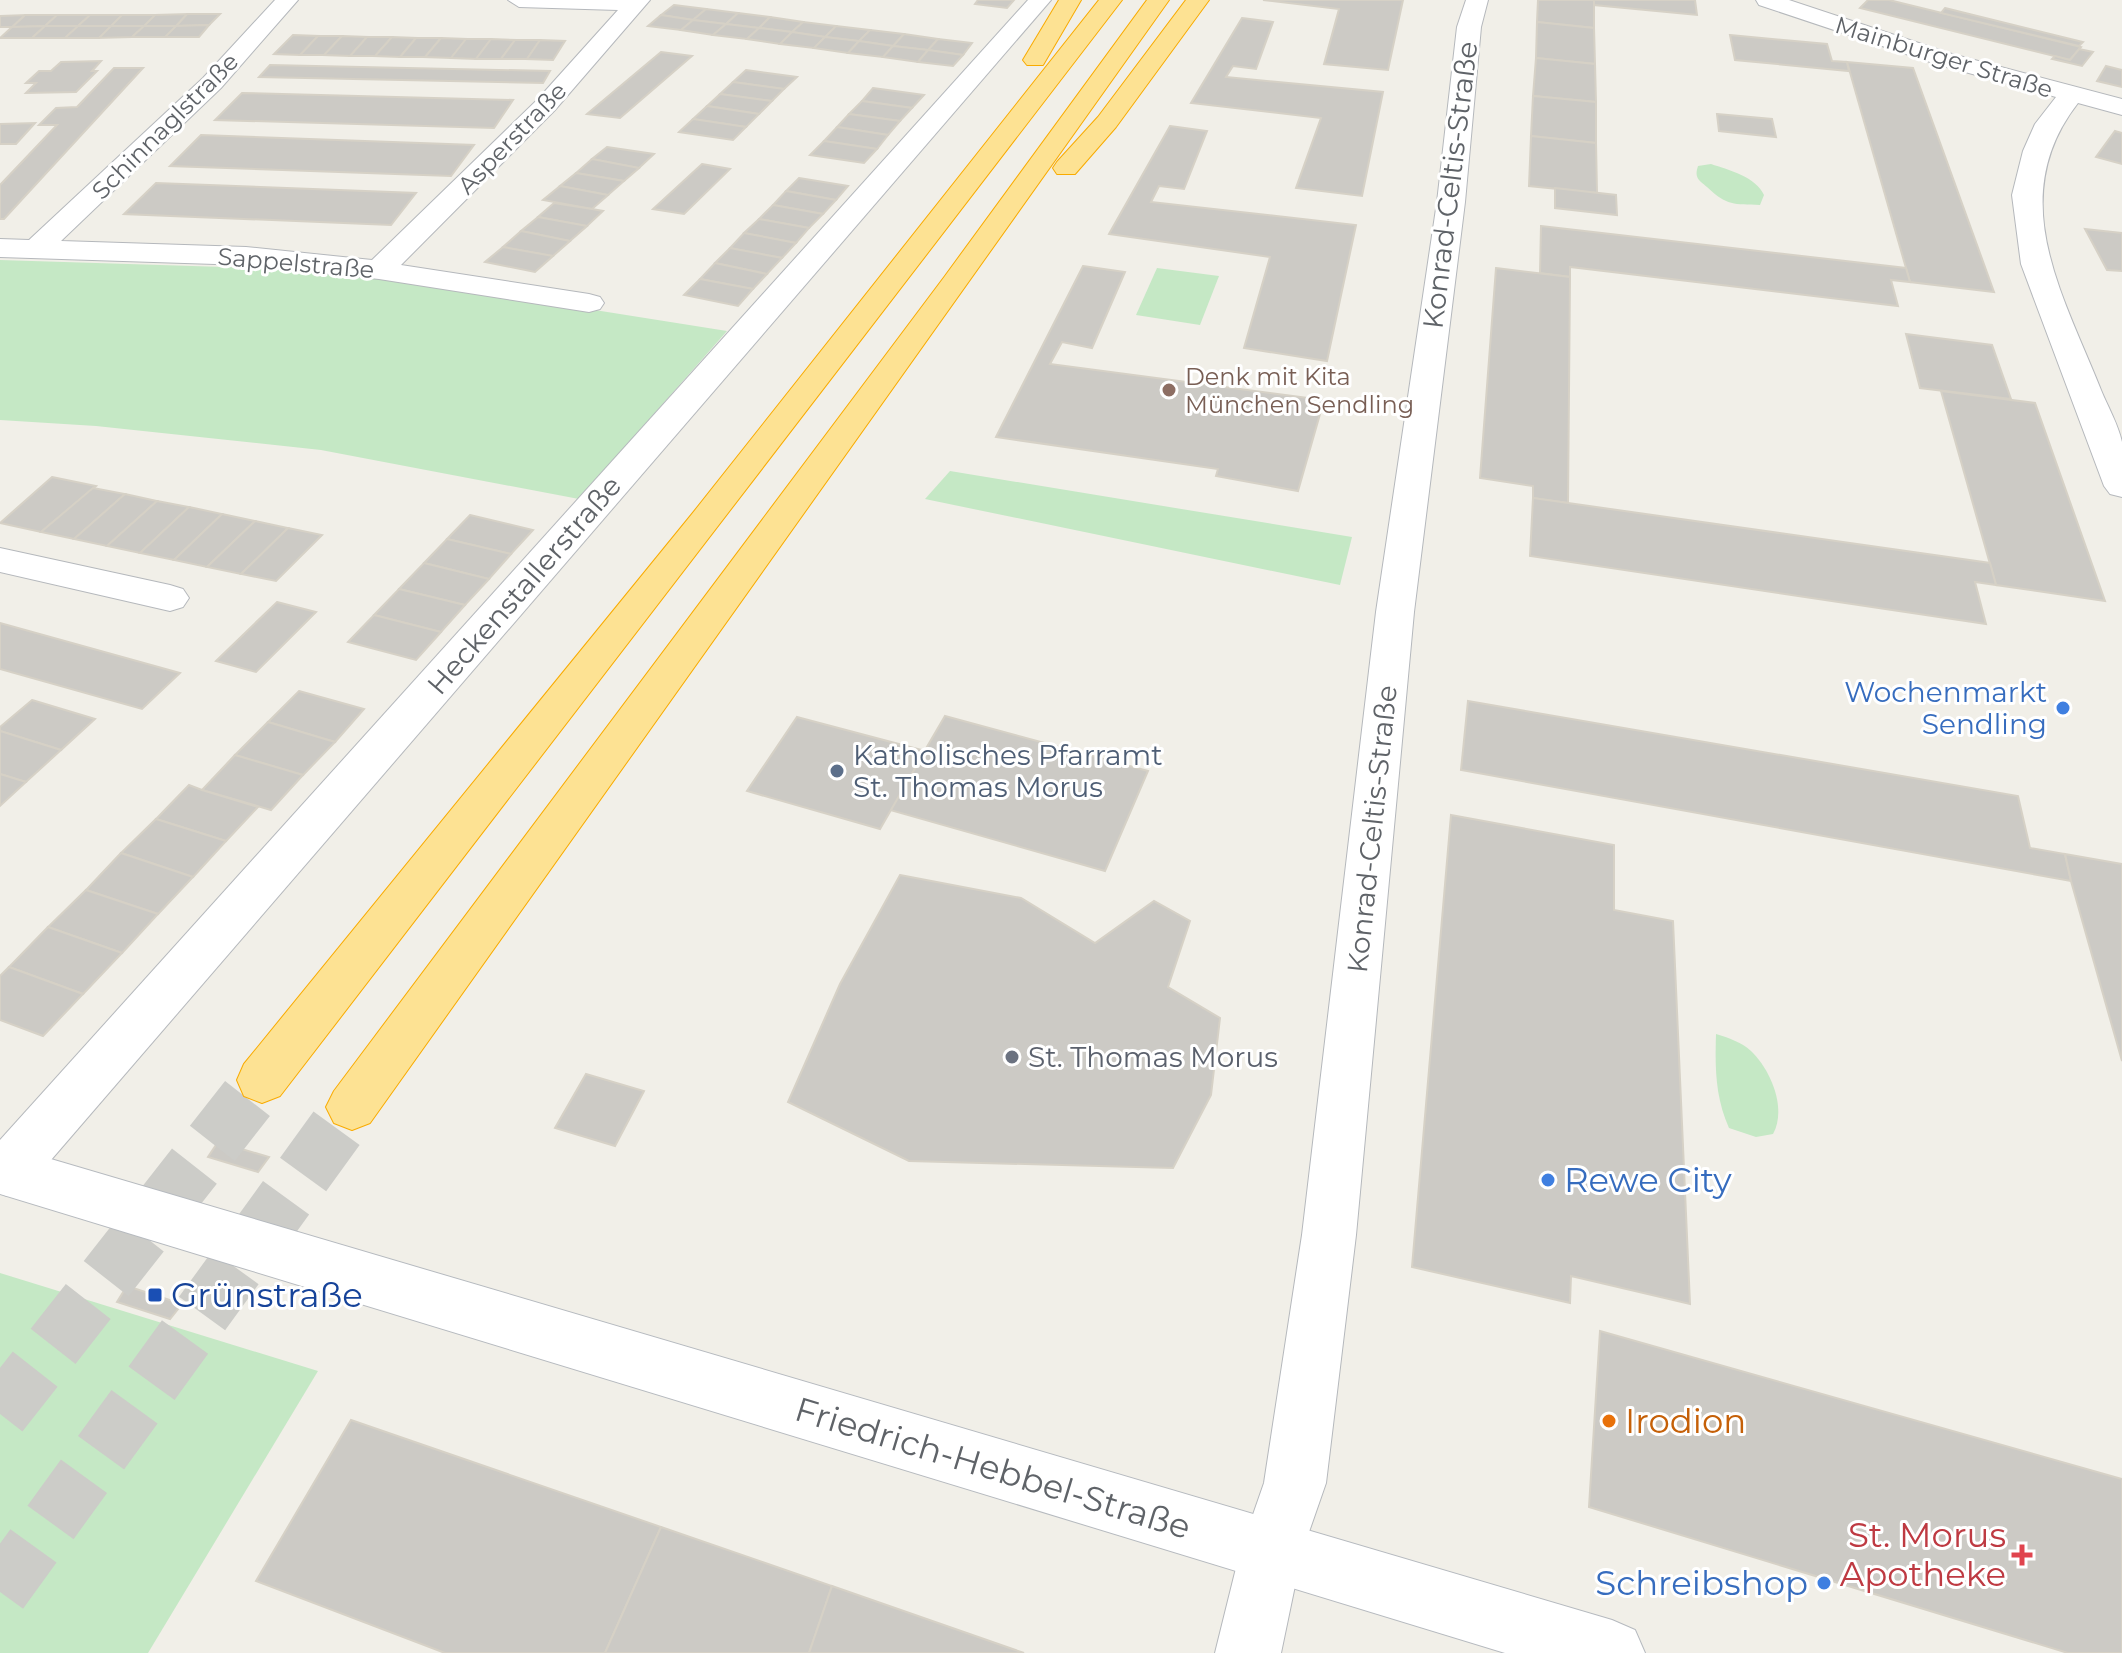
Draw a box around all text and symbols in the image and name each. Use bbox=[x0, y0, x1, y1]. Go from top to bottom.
street label: Mainburger Straße bbox=[1832, 10, 2056, 104]
street label: Konrad-Celtis-Straße bbox=[1416, 39, 1484, 331]
street label: Schinnaglstraße bbox=[86, 47, 244, 205]
street label: Asperstraße bbox=[452, 76, 572, 200]
street label: Sappelstraße bbox=[216, 242, 376, 284]
place label: Denk mit Kita München Sendling bbox=[1185, 362, 1414, 419]
marker: Denk mit Kita München Sendling bbox=[1160, 381, 1178, 399]
street label: Heckenstallerstraße bbox=[420, 469, 628, 701]
place label: Wochenmarkt Sendling bbox=[1844, 675, 2047, 741]
street label: Konrad-Celtis-Straße bbox=[1340, 683, 1404, 975]
marker: Wochenmarkt Sendling bbox=[2054, 699, 2072, 717]
place label: Katholisches Pfarramt St. Thomas Morus bbox=[853, 738, 1163, 804]
marker: Katholisches Pfarramt St. Thomas Morus bbox=[828, 762, 846, 780]
place label: St. Thomas Morus bbox=[1028, 1040, 1278, 1074]
marker: St. Thomas Morus bbox=[1003, 1048, 1021, 1066]
place label: Rewe City bbox=[1564, 1159, 1732, 1201]
marker: Rewe City bbox=[1539, 1171, 1557, 1189]
place label: Grünstraße bbox=[171, 1274, 363, 1316]
marker: Grünstraße bbox=[146, 1286, 164, 1304]
street label: Friedrich-Hebbel-Straße bbox=[790, 1388, 1196, 1548]
place label: Irodion bbox=[1625, 1400, 1746, 1442]
marker: Irodion bbox=[1600, 1412, 1618, 1430]
place label: St. Morus Apotheke bbox=[1840, 1514, 2006, 1595]
marker: St. Morus Apotheke bbox=[2013, 1546, 2031, 1564]
place label: Schreibshop bbox=[1595, 1562, 1808, 1604]
marker: Schreibshop bbox=[1815, 1574, 1833, 1592]

